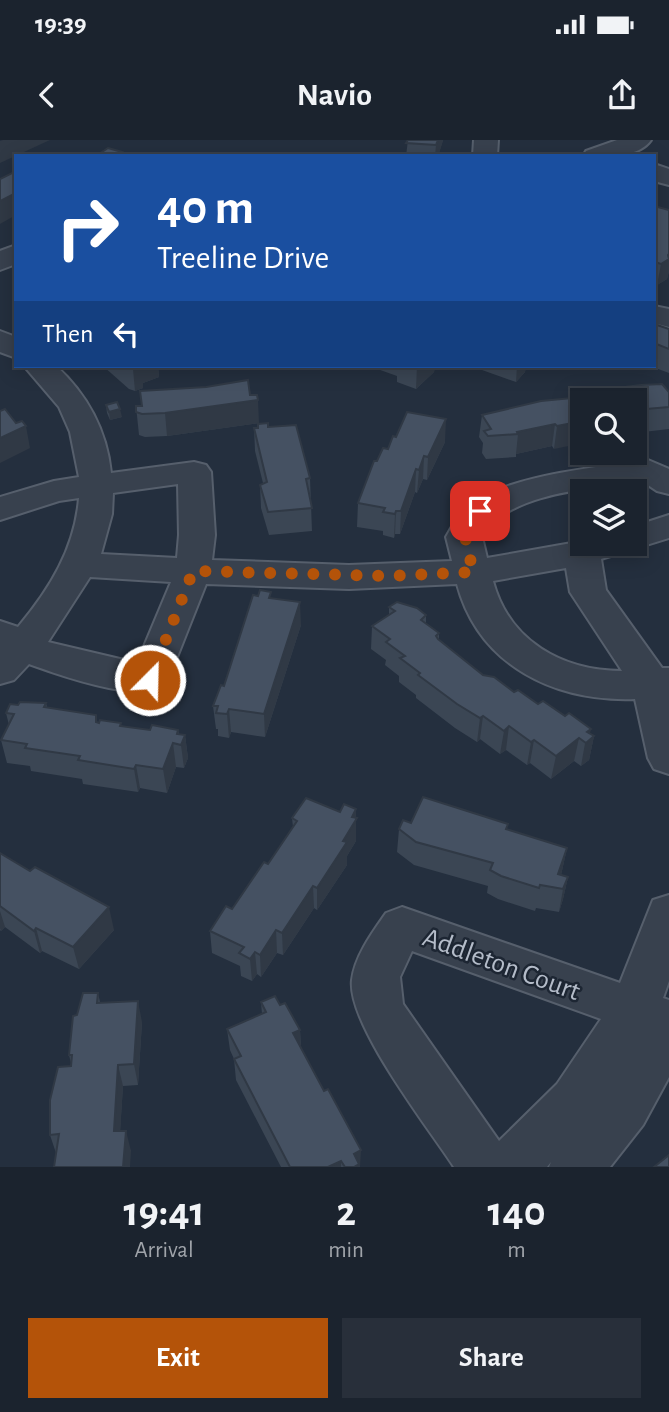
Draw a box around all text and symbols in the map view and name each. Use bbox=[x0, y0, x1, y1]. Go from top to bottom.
text: 19:39 bbox=[35, 11, 87, 37]
icon: back bbox=[28, 76, 66, 114]
icon: share bbox=[603, 76, 641, 114]
text: Navio bbox=[297, 79, 372, 111]
icon: right bbox=[42, 182, 133, 273]
text: 40 m bbox=[157, 184, 254, 233]
text: Treeline Drive bbox=[157, 242, 329, 274]
icon: left bbox=[107, 315, 145, 353]
text: Then bbox=[42, 321, 93, 347]
map controls bbox=[570, 388, 647, 556]
button: search bbox=[570, 388, 647, 465]
button: layers bbox=[570, 479, 647, 556]
pin bbox=[450, 481, 510, 541]
icon: arrive bbox=[461, 492, 499, 530]
position arrow bbox=[113, 643, 187, 717]
street label: Addleton Court bbox=[419, 923, 584, 1006]
text: 19:41 bbox=[123, 1191, 205, 1233]
text: 2 bbox=[336, 1191, 356, 1233]
text: 140 bbox=[487, 1191, 546, 1233]
text: Arrival bbox=[134, 1239, 194, 1262]
text: min bbox=[328, 1239, 364, 1262]
text: m bbox=[507, 1239, 526, 1262]
button: Exit bbox=[28, 1318, 328, 1398]
button: Share bbox=[342, 1318, 641, 1398]

